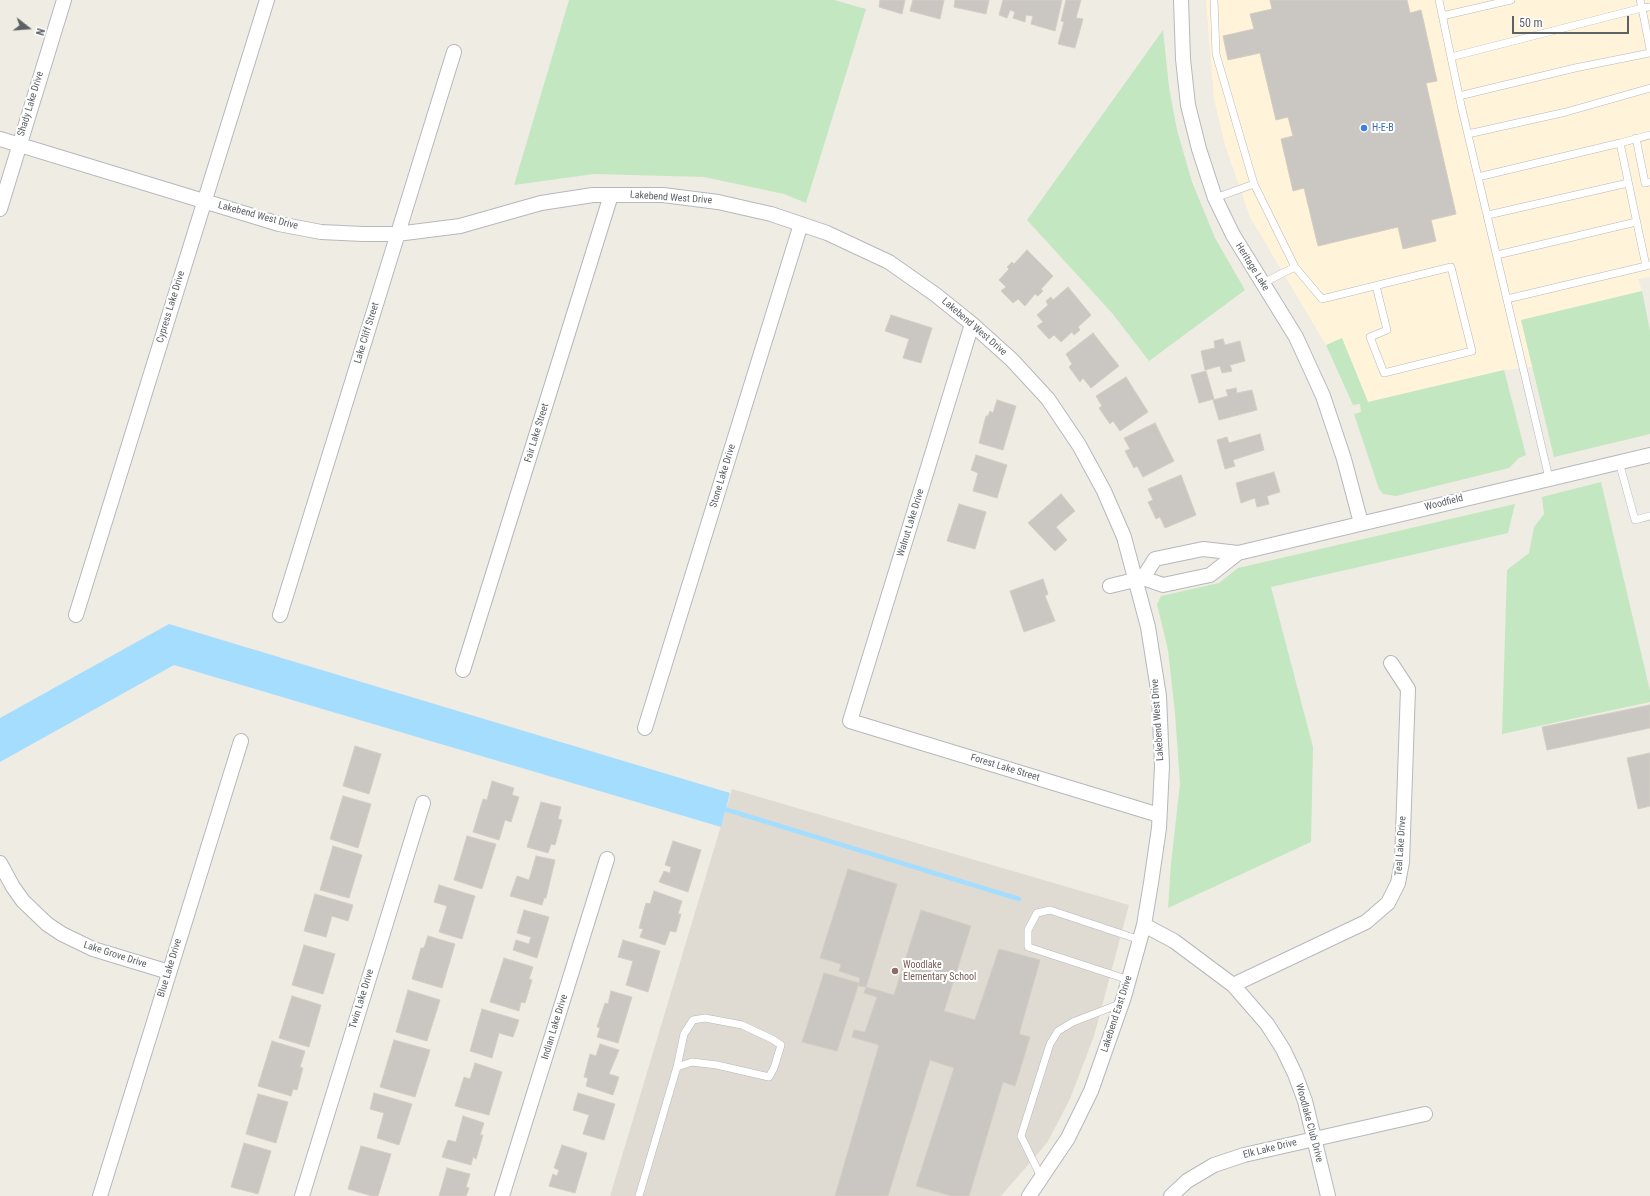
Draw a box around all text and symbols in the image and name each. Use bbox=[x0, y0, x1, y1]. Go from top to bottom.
north arrow bbox=[8, 8, 48, 48]
scale bar bbox=[1514, 8, 1631, 34]
text: 50 m bbox=[1519, 16, 1543, 30]
text: N bbox=[33, 27, 47, 37]
street label: Shady Lake Drive bbox=[15, 70, 47, 138]
place label: H-E-B bbox=[1372, 122, 1394, 134]
marker: H-E-B bbox=[1359, 123, 1369, 133]
street label: Lakebend West Drive bbox=[630, 189, 712, 207]
street label: Lakebend West Drive bbox=[217, 200, 299, 232]
street label: Heritage Lake bbox=[1232, 241, 1272, 293]
street label: Cypress Lake Drive bbox=[154, 270, 188, 344]
street label: Lakebend West Drive bbox=[939, 295, 1009, 359]
street label: Lake Cliff Street bbox=[352, 301, 382, 365]
street label: Fair Lake Street bbox=[522, 402, 552, 464]
street label: Stone Lake Drive bbox=[708, 443, 738, 509]
street label: Walnut Lake Drive bbox=[895, 488, 927, 558]
street label: Woodfield bbox=[1423, 492, 1465, 514]
street label: Lakebend West Drive bbox=[1149, 679, 1167, 761]
street label: Forest Lake Street bbox=[969, 752, 1041, 784]
street label: Teal Lake Drive bbox=[1393, 816, 1409, 876]
street label: Blue Lake Drive bbox=[155, 937, 185, 999]
street label: Lake Grove Drive bbox=[82, 939, 148, 971]
place label: Woodlake Elementary School bbox=[903, 959, 976, 982]
marker: Woodlake Elementary School bbox=[890, 966, 900, 976]
street label: Twin Lake Drive bbox=[347, 968, 377, 1030]
street label: Lakebend East Drive bbox=[1099, 974, 1135, 1054]
street label: Indian Lake Drive bbox=[539, 993, 571, 1061]
street label: Woodlake Club Drive bbox=[1293, 1082, 1325, 1164]
street label: Elk Lake Drive bbox=[1242, 1137, 1298, 1161]

